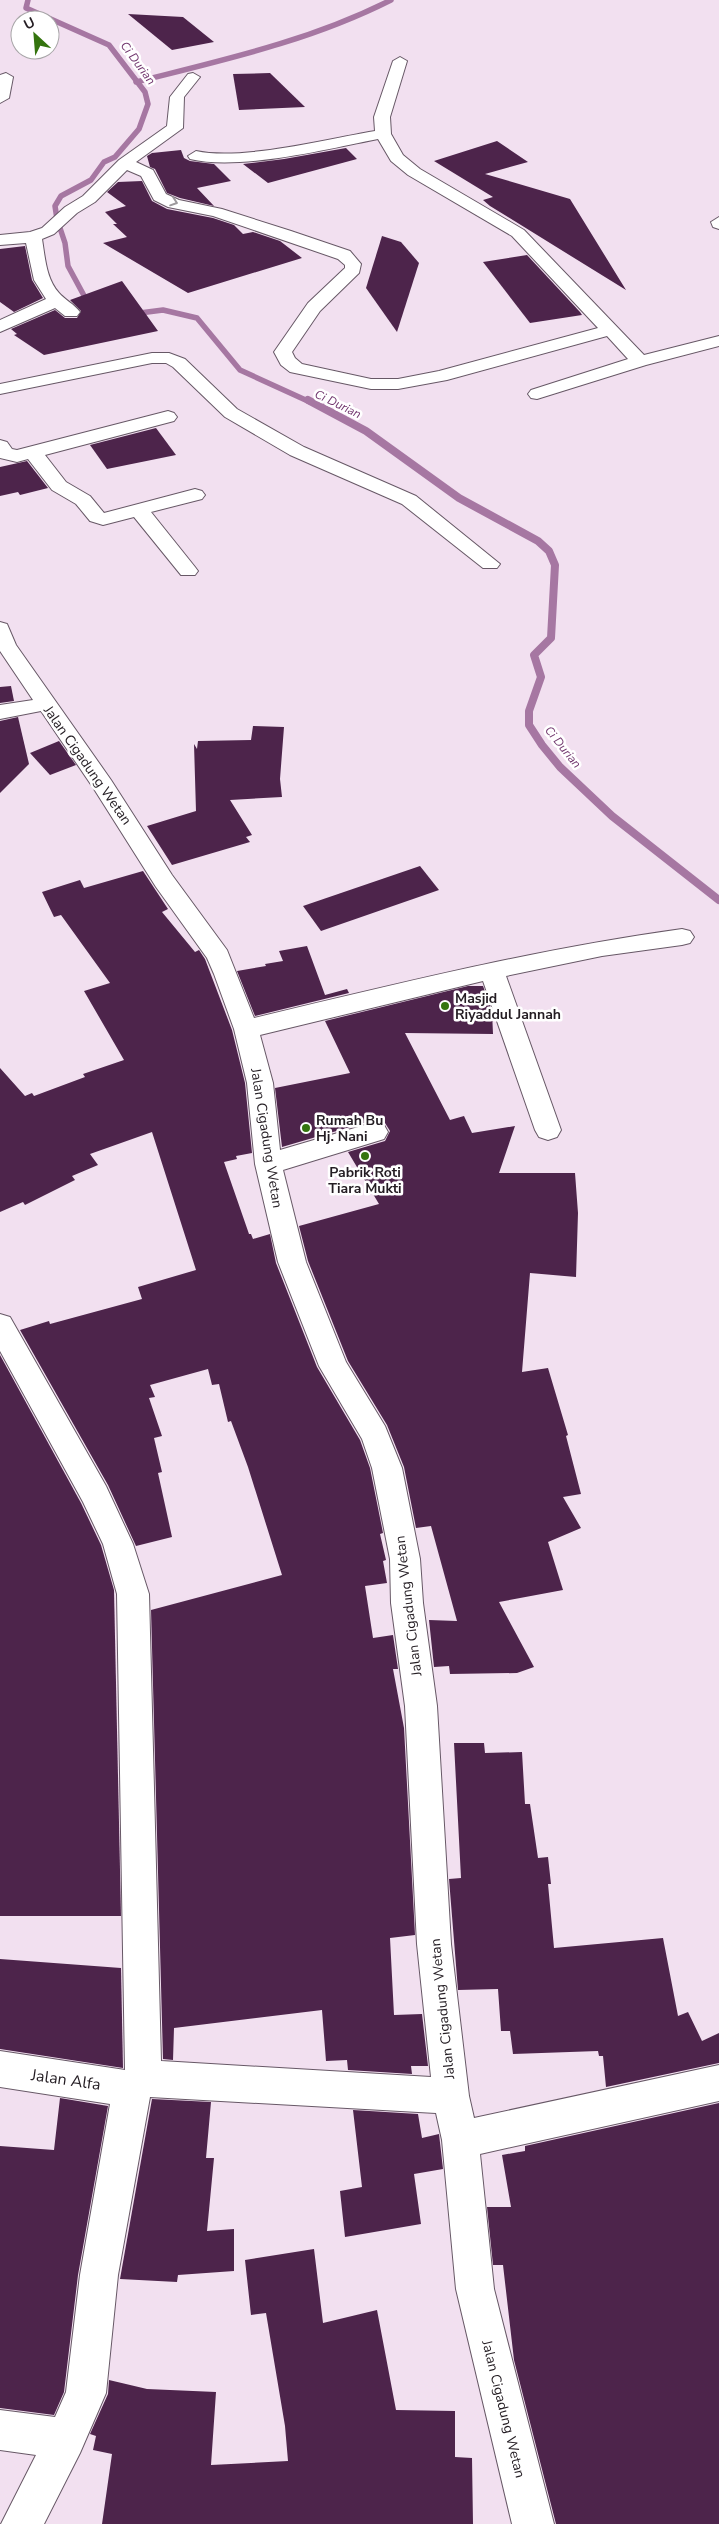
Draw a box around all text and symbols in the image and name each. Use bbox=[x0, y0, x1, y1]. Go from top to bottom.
north arrow bbox=[10, 10, 60, 60]
text: U bbox=[21, 13, 38, 35]
water label: Ci Durian bbox=[117, 38, 159, 88]
one-way arrow bbox=[169, 197, 177, 207]
water label: Ci Durian bbox=[312, 386, 364, 422]
street label: Jalan Cigadung Wetan bbox=[39, 701, 136, 829]
water label: Ci Durian bbox=[541, 723, 585, 772]
place label: Masjid Riyaddul Jannah bbox=[455, 989, 561, 1024]
marker: Masjid Riyaddul Jannah bbox=[439, 1000, 451, 1012]
street label: Jalan Cigadung Wetan bbox=[246, 1066, 287, 1209]
place label: Rumah Bu Hj. Nani bbox=[316, 1111, 383, 1146]
marker: Rumah Bu Hj. Nani bbox=[300, 1122, 312, 1134]
marker: Pabrik Roti Tiara Mukti bbox=[359, 1150, 371, 1162]
place label: Pabrik Roti Tiara Mukti bbox=[328, 1163, 402, 1198]
street label: Jalan Cigadung Wetan bbox=[390, 1535, 427, 1678]
street label: Jalan Cigadung Wetan bbox=[426, 1938, 459, 2081]
street label: Jalan Alfa bbox=[29, 2064, 102, 2096]
street label: Jalan Cigadung Wetan bbox=[477, 2337, 530, 2480]

